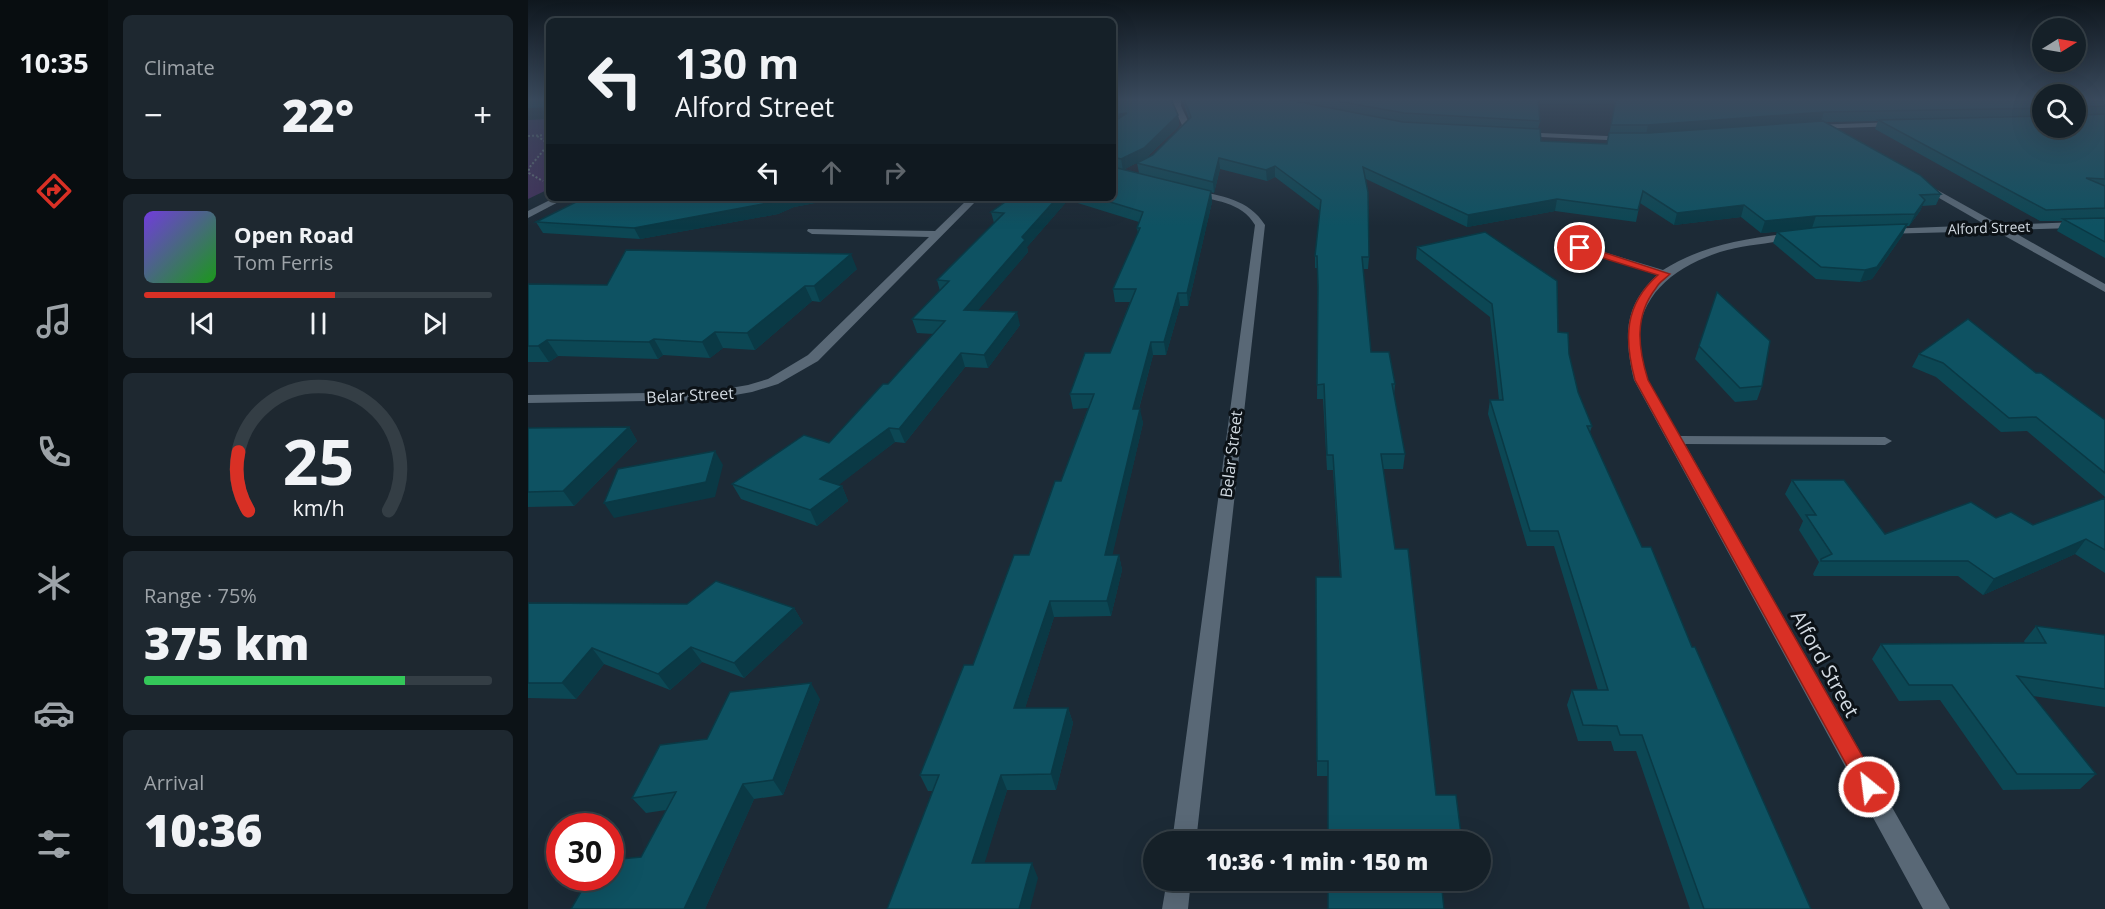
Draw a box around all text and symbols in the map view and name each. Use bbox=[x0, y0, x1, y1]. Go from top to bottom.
north arrow bbox=[2032, 18, 2086, 72]
map controls bbox=[2032, 18, 2086, 138]
text: 130 m bbox=[675, 34, 799, 91]
icon: left bbox=[576, 42, 654, 120]
text: 10:35 bbox=[19, 44, 89, 81]
text: Climate bbox=[144, 54, 215, 81]
text: 22° bbox=[282, 84, 354, 145]
button: search bbox=[2032, 84, 2086, 138]
text: Alford Street bbox=[675, 88, 834, 125]
text: − bbox=[144, 92, 163, 137]
text: + bbox=[473, 92, 492, 137]
icon: left bbox=[752, 156, 785, 189]
icon: ahead bbox=[815, 156, 848, 189]
icon: right bbox=[878, 156, 911, 189]
icon: directions bbox=[33, 170, 75, 212]
street label: Alford Street bbox=[1947, 217, 2031, 238]
text: Open Road bbox=[234, 219, 354, 249]
pin bbox=[1554, 222, 1605, 273]
icon: arrive bbox=[1563, 231, 1596, 264]
text: Tom Ferris bbox=[234, 249, 333, 276]
icon: music bbox=[33, 300, 75, 342]
icon: previous bbox=[186, 307, 219, 340]
icon: pause bbox=[302, 307, 335, 340]
icon: next bbox=[418, 307, 451, 340]
street label: Belar Street bbox=[646, 382, 735, 408]
street label: Belar Street bbox=[1215, 409, 1247, 499]
text: 25 bbox=[282, 419, 354, 504]
icon: phone bbox=[33, 431, 75, 473]
text: km/h bbox=[292, 494, 344, 523]
icon: climate bbox=[33, 562, 75, 604]
text: Range · 75% bbox=[144, 582, 257, 609]
street label: Alford Street bbox=[1785, 606, 1866, 722]
text: 375 km bbox=[144, 612, 309, 673]
icon: car bbox=[33, 692, 75, 734]
position arrow bbox=[1837, 755, 1901, 819]
text: Arrival bbox=[144, 769, 204, 796]
text: 10:36 bbox=[144, 799, 262, 860]
speed limit sign: 30 bbox=[546, 813, 624, 891]
icon: filters bbox=[33, 823, 75, 865]
text: 10:36 · 1 min · 150 m bbox=[1206, 846, 1428, 876]

